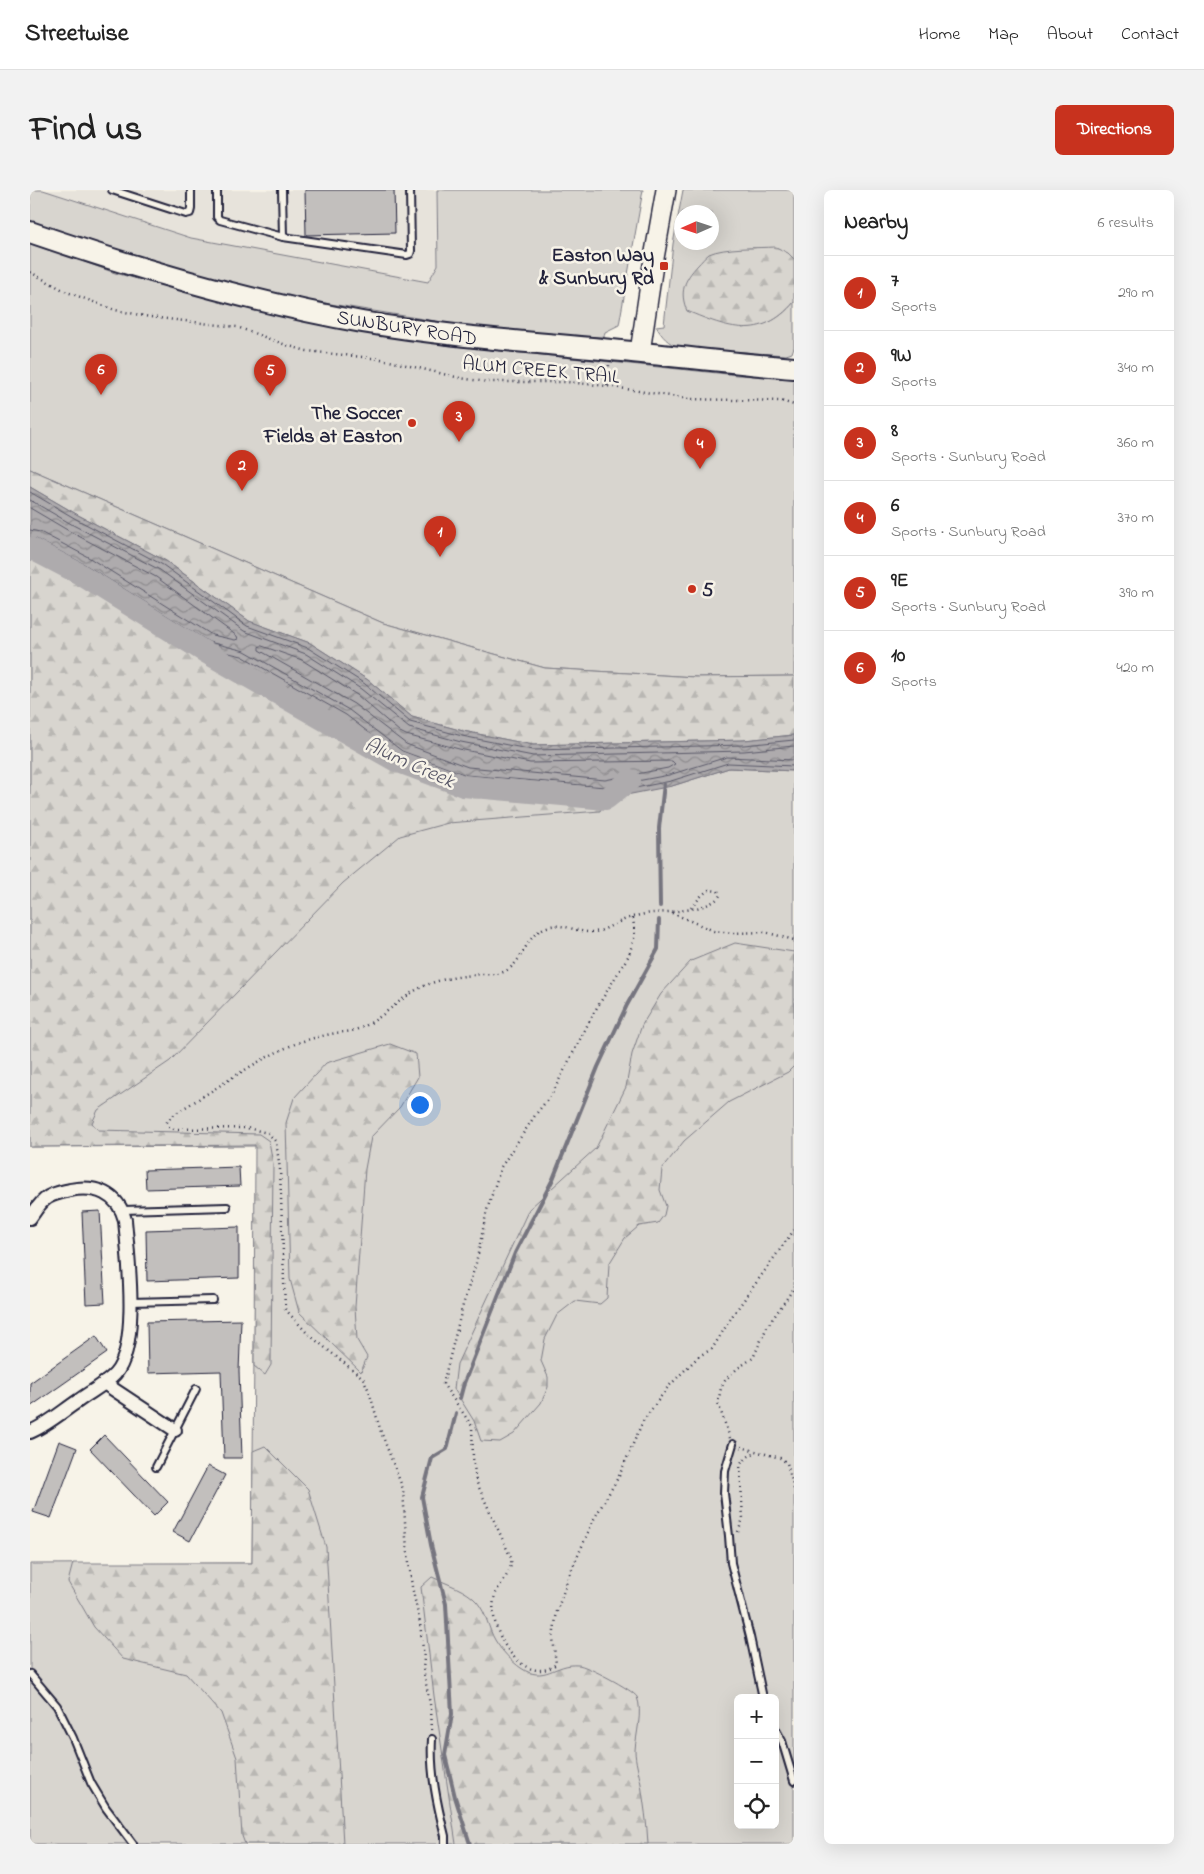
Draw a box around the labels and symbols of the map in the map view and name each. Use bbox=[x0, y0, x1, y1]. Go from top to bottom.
north arrow bbox=[674, 205, 719, 250]
place label: Easton Way & Sunbury Rd bbox=[538, 242, 655, 295]
marker: Easton Way & Sunbury Rd bbox=[658, 260, 670, 272]
street label: SUNBURY ROAD bbox=[334, 304, 479, 355]
street label: ALUM CREEK TRAIL bbox=[461, 350, 621, 393]
pin: 6 bbox=[85, 354, 117, 395]
pin: 5 bbox=[254, 355, 286, 396]
place label: The Soccer Fields at Easton bbox=[263, 400, 403, 452]
pin: 3 bbox=[443, 401, 475, 442]
marker: The Soccer Fields at Easton bbox=[406, 417, 418, 429]
pin: 4 bbox=[684, 428, 716, 469]
pin: 2 bbox=[226, 450, 258, 491]
pin: 1 bbox=[424, 516, 456, 557]
place label: 5 bbox=[702, 577, 714, 606]
marker: 5 bbox=[686, 583, 698, 595]
water label: Alum Creek bbox=[359, 731, 460, 797]
your location bbox=[407, 1092, 433, 1118]

